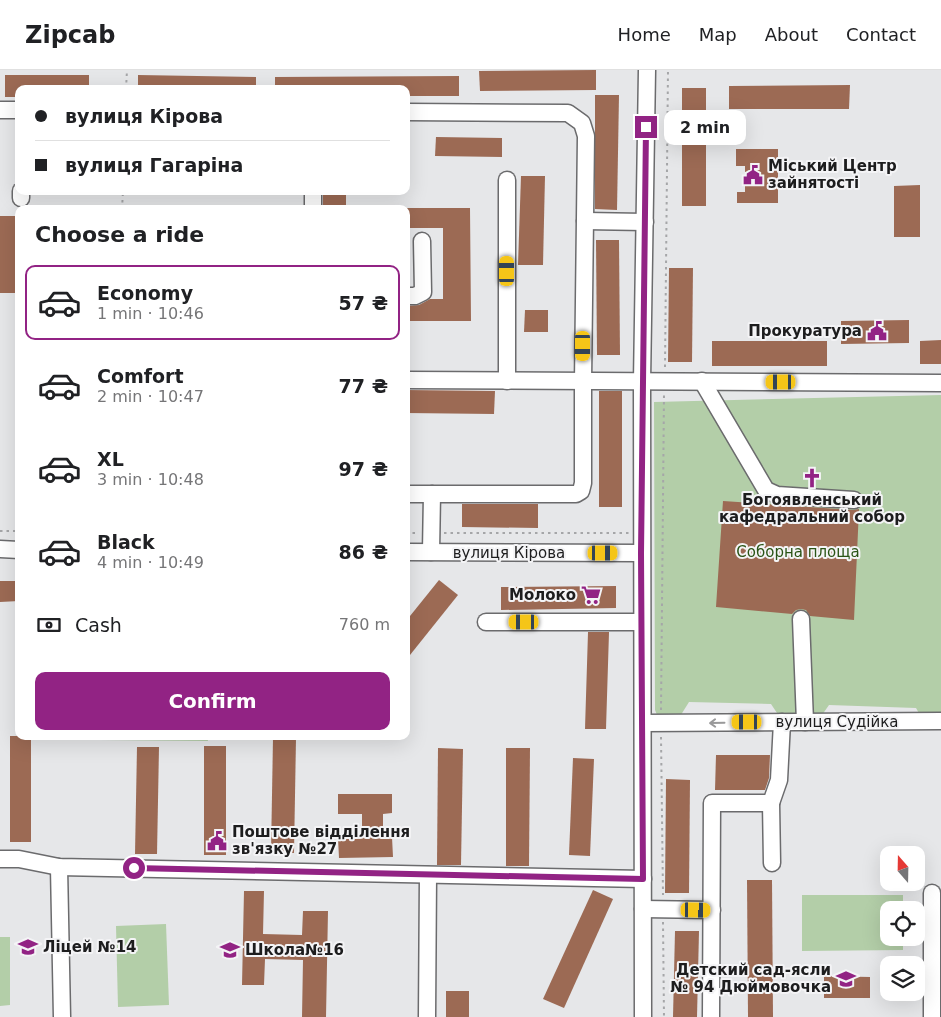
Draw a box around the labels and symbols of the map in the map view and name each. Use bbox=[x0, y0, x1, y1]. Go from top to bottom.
callout: 2 min bbox=[664, 110, 746, 144]
route end bbox=[635, 116, 657, 138]
place label: Міський Центр зайнятості bbox=[768, 157, 897, 192]
public building icon: Міський Центр зайнятості bbox=[742, 164, 764, 186]
car bbox=[499, 256, 514, 286]
public building icon: Прокуратура bbox=[866, 320, 888, 342]
place label: Прокуратура bbox=[748, 322, 862, 340]
car bbox=[575, 331, 590, 361]
car bbox=[766, 375, 796, 390]
church icon: Богоявленський кафедральний собор bbox=[801, 467, 823, 489]
place label: Богоявленський кафедральний собор bbox=[719, 491, 905, 526]
park label: Соборна площа bbox=[736, 543, 860, 561]
street label: вулиця Кірова bbox=[453, 544, 565, 562]
car bbox=[588, 546, 618, 561]
supermarket icon: Молоко bbox=[580, 584, 602, 606]
place label: Молоко bbox=[509, 586, 576, 604]
car bbox=[509, 615, 539, 630]
street label: вулиця Судійка bbox=[776, 713, 898, 731]
car bbox=[732, 715, 762, 730]
one-way arrow bbox=[710, 718, 726, 728]
place label: Поштове відділення зв'язку №27 bbox=[232, 823, 410, 858]
public building icon: Поштове відділення зв'язку №27 bbox=[206, 830, 228, 852]
north arrow bbox=[880, 846, 925, 891]
route start bbox=[123, 857, 145, 879]
car bbox=[680, 902, 711, 918]
school or university icon: Ліцей №14 bbox=[17, 936, 39, 958]
place label: Ліцей №14 bbox=[43, 938, 137, 956]
school or university icon: Школа№16 bbox=[219, 939, 241, 961]
place label: Школа№16 bbox=[245, 941, 344, 959]
place label: Детский сад-ясли № 94 Дюймовочка bbox=[670, 961, 831, 996]
school or university icon: Детский сад-ясли № 94 Дюймовочка bbox=[835, 968, 857, 990]

